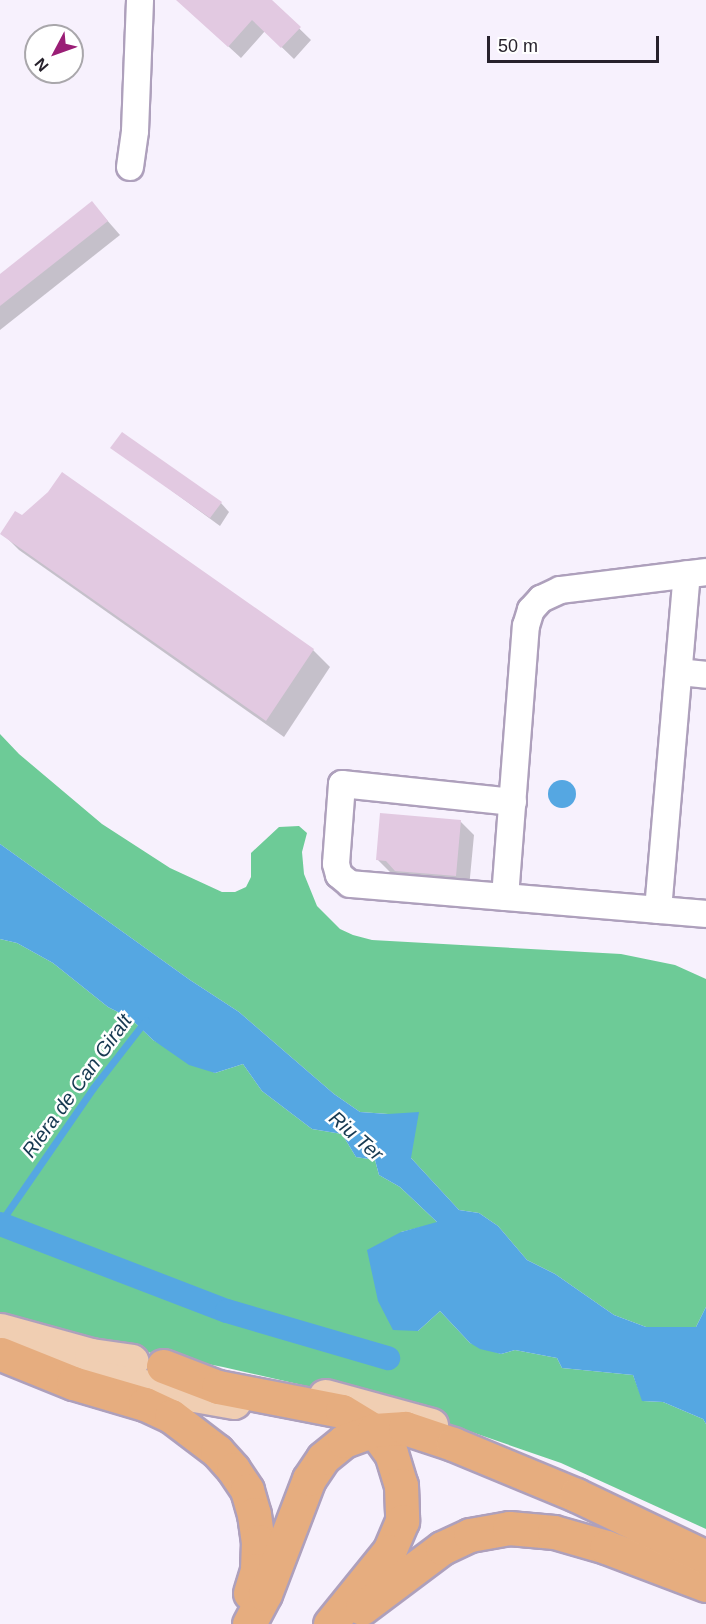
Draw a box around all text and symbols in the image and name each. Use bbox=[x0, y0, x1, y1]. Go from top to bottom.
north arrow bbox=[24, 24, 84, 84]
scale bar bbox=[490, 24, 662, 62]
text: 50 m bbox=[498, 36, 538, 56]
text: N bbox=[31, 55, 52, 75]
water label: Riera de Can Giralt bbox=[17, 1010, 137, 1162]
water label: Riu Ter bbox=[324, 1106, 388, 1166]

